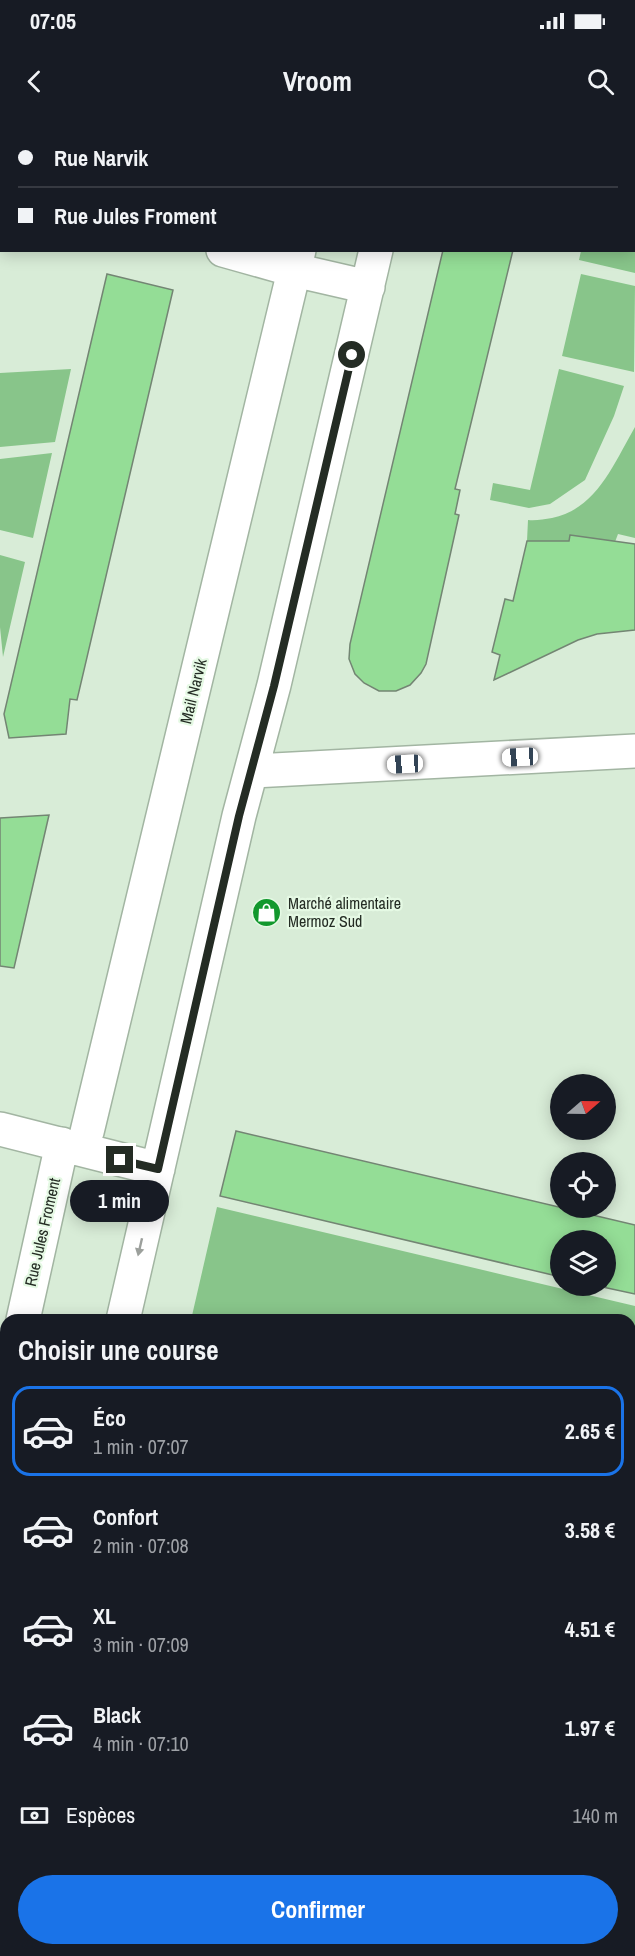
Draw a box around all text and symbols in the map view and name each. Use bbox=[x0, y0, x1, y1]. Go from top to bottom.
text: 07:05 bbox=[30, 6, 76, 36]
text: Vroom bbox=[283, 63, 352, 99]
icon: back bbox=[18, 65, 51, 98]
icon: search bbox=[584, 65, 617, 98]
text: Rue Narvik bbox=[54, 143, 148, 173]
text: Rue Jules Froment bbox=[54, 201, 216, 231]
route start bbox=[338, 341, 365, 368]
street label: Mail Narvik bbox=[174, 656, 212, 726]
car bbox=[502, 747, 538, 767]
car bbox=[387, 754, 423, 774]
place label: Marché alimentaire Mermoz Sud bbox=[288, 892, 401, 932]
shop icon: Marché alimentaire Mermoz Sud bbox=[251, 896, 283, 928]
north arrow bbox=[550, 1074, 616, 1140]
map controls bbox=[550, 1074, 616, 1296]
route end bbox=[106, 1146, 133, 1173]
button: locate bbox=[550, 1152, 616, 1218]
street label: Rue Jules Froment bbox=[19, 1175, 65, 1288]
callout: 1 min bbox=[70, 1181, 170, 1223]
text: 1 min bbox=[98, 1187, 141, 1214]
button: layers bbox=[550, 1230, 616, 1296]
one-way arrow bbox=[134, 1237, 144, 1256]
text: Choisir une course bbox=[18, 1332, 219, 1368]
text: Éco bbox=[93, 1403, 126, 1433]
icon: car bbox=[21, 1404, 75, 1458]
text: 2.65 € bbox=[565, 1416, 615, 1446]
text: 1 min · 07:07 bbox=[93, 1433, 189, 1460]
text: Confort bbox=[93, 1502, 158, 1532]
icon: car bbox=[21, 1503, 75, 1557]
text: 3.58 € bbox=[565, 1515, 615, 1545]
text: 2 min · 07:08 bbox=[93, 1532, 189, 1559]
text: XL bbox=[93, 1601, 116, 1631]
icon: car bbox=[21, 1602, 75, 1656]
text: 4.51 € bbox=[565, 1614, 615, 1644]
text: 3 min · 07:09 bbox=[93, 1631, 189, 1658]
text: Black bbox=[93, 1700, 141, 1730]
icon: car bbox=[21, 1701, 75, 1755]
text: 1.97 € bbox=[565, 1713, 615, 1743]
text: 4 min · 07:10 bbox=[93, 1730, 189, 1757]
icon: cash bbox=[18, 1799, 51, 1832]
text: Espèces bbox=[66, 1800, 135, 1830]
text: 140 m bbox=[572, 1802, 618, 1829]
button: Confirmer bbox=[18, 1875, 618, 1944]

